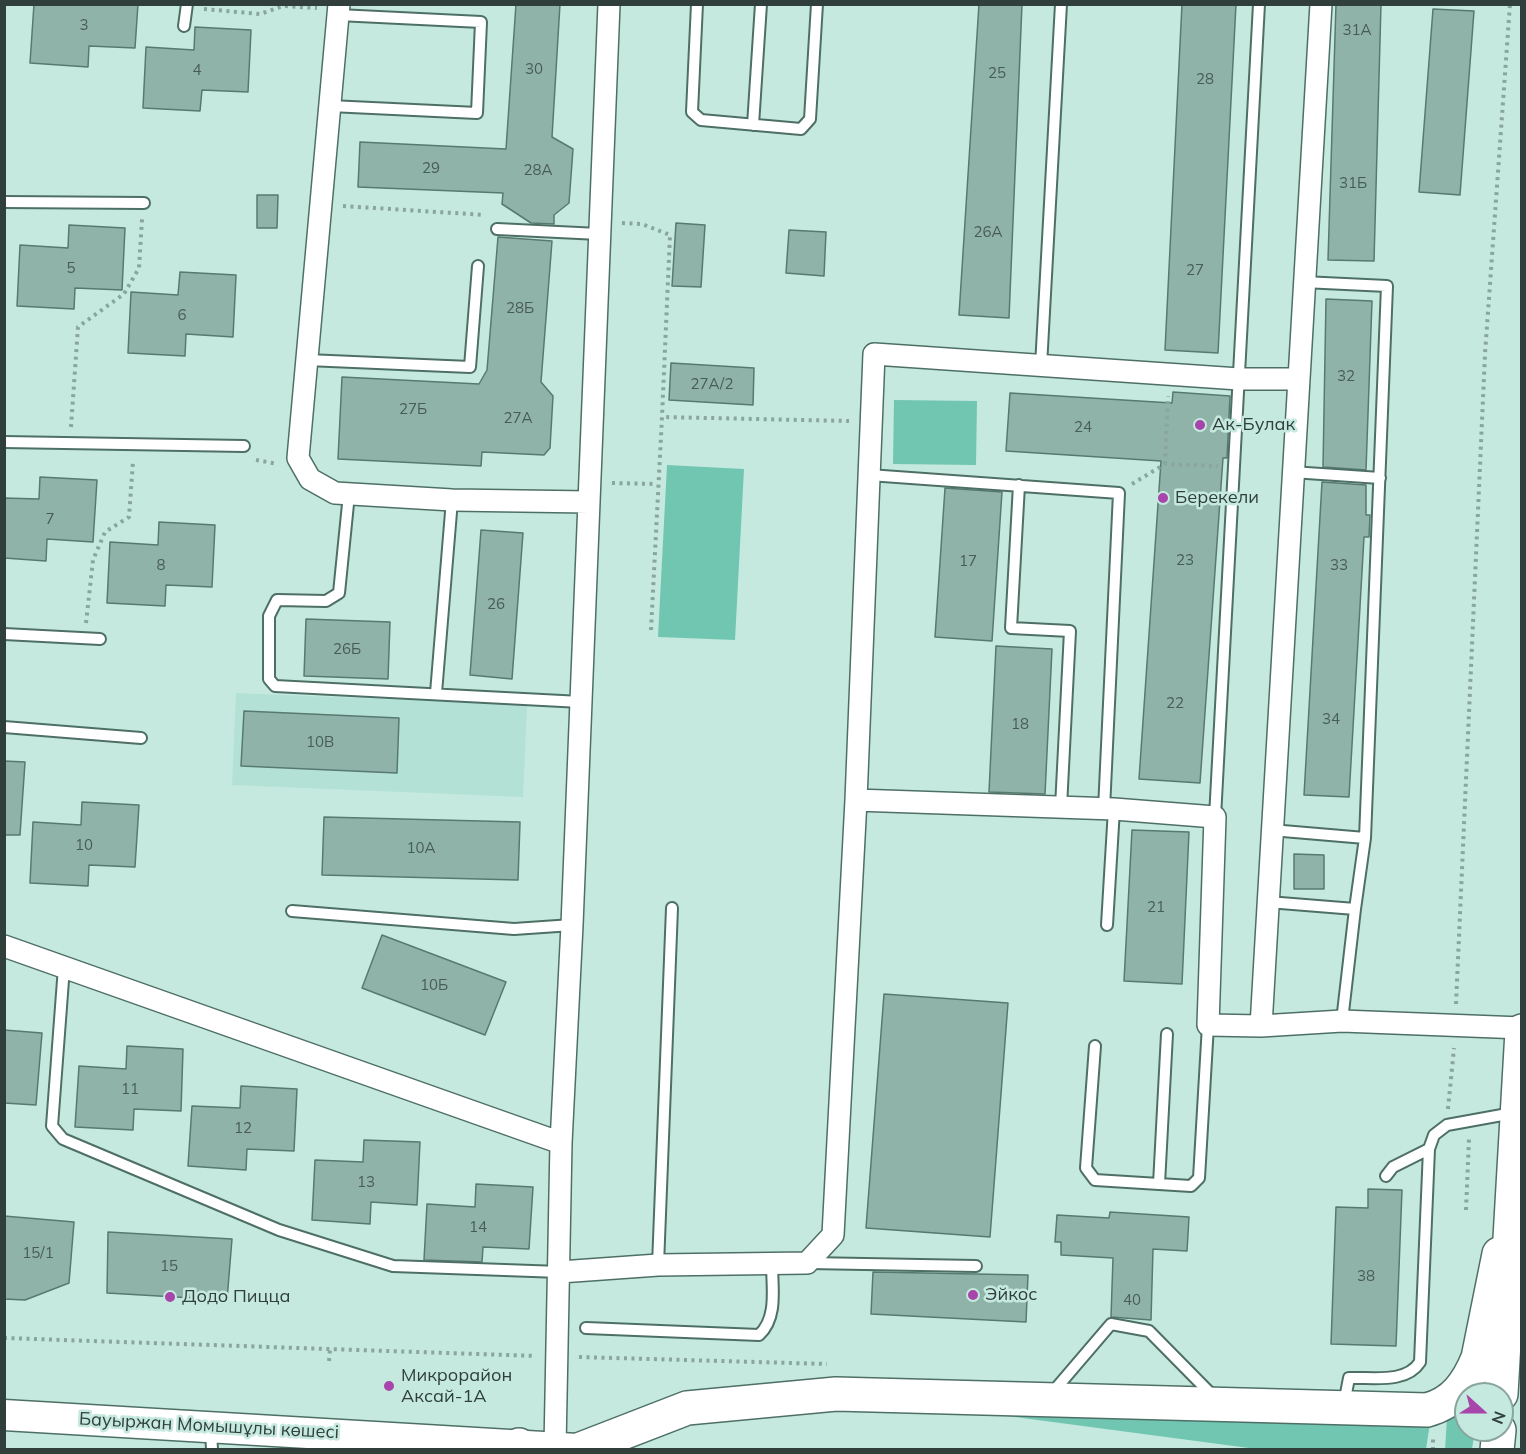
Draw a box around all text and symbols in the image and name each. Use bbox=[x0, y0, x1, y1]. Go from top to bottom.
house number: 3 bbox=[80, 16, 88, 34]
house number: 31А bbox=[1342, 21, 1372, 39]
house number: 30 bbox=[525, 60, 543, 78]
house number: 4 bbox=[193, 61, 201, 79]
house number: 25 bbox=[988, 64, 1006, 82]
house number: 28 bbox=[1196, 70, 1214, 88]
house number: 29 bbox=[422, 159, 440, 177]
house number: 28А bbox=[523, 161, 553, 179]
house number: 31Б bbox=[1339, 174, 1367, 192]
house number: 26А bbox=[973, 223, 1003, 241]
house number: 5 bbox=[67, 259, 75, 277]
house number: 27 bbox=[1186, 261, 1204, 279]
house number: 28Б bbox=[506, 299, 534, 317]
house number: 6 bbox=[178, 306, 186, 324]
house number: 32 bbox=[1337, 367, 1355, 385]
house number: 27А/2 bbox=[691, 375, 733, 393]
house number: 27Б bbox=[399, 400, 427, 418]
house number: 27А bbox=[503, 409, 533, 427]
place label: Ак-Булак bbox=[1212, 414, 1295, 436]
house number: 24 bbox=[1074, 418, 1092, 436]
marker: Ак-Булак bbox=[1193, 418, 1207, 432]
place label: Берекели bbox=[1175, 487, 1259, 509]
marker: Берекели bbox=[1156, 491, 1170, 505]
house number: 7 bbox=[46, 510, 54, 528]
house number: 23 bbox=[1176, 551, 1194, 569]
house number: 17 bbox=[959, 552, 977, 570]
house number: 8 bbox=[157, 556, 165, 574]
house number: 33 bbox=[1330, 556, 1348, 574]
house number: 26 bbox=[487, 595, 505, 613]
house number: 26Б bbox=[333, 640, 361, 658]
house number: 22 bbox=[1166, 694, 1184, 712]
house number: 34 bbox=[1322, 710, 1340, 728]
house number: 18 bbox=[1011, 715, 1029, 733]
house number: 10В bbox=[306, 733, 334, 751]
house number: 10 bbox=[75, 836, 93, 854]
house number: 10А bbox=[406, 839, 436, 857]
house number: 21 bbox=[1147, 898, 1165, 916]
house number: 10Б bbox=[420, 976, 448, 994]
house number: 11 bbox=[121, 1080, 139, 1098]
house number: 12 bbox=[234, 1119, 252, 1137]
house number: 13 bbox=[357, 1173, 375, 1191]
house number: 14 bbox=[469, 1218, 487, 1236]
house number: 15/1 bbox=[22, 1244, 54, 1262]
house number: 15 bbox=[160, 1257, 178, 1275]
house number: 38 bbox=[1357, 1267, 1375, 1285]
place label: Эйкос bbox=[985, 1284, 1037, 1306]
place label: Додо Пицца bbox=[182, 1286, 290, 1308]
marker: Эйкос bbox=[966, 1288, 980, 1302]
marker: Додо Пицца bbox=[163, 1290, 177, 1304]
house number: 40 bbox=[1123, 1291, 1141, 1309]
place label: Микрорайон Аксай-1А bbox=[401, 1365, 512, 1408]
marker: Микрорайон Аксай-1А bbox=[382, 1379, 396, 1393]
north arrow bbox=[1454, 1382, 1514, 1442]
street label: Бауыржан Момышұлы көшесі bbox=[78, 1408, 340, 1444]
text: N bbox=[1487, 1409, 1510, 1427]

